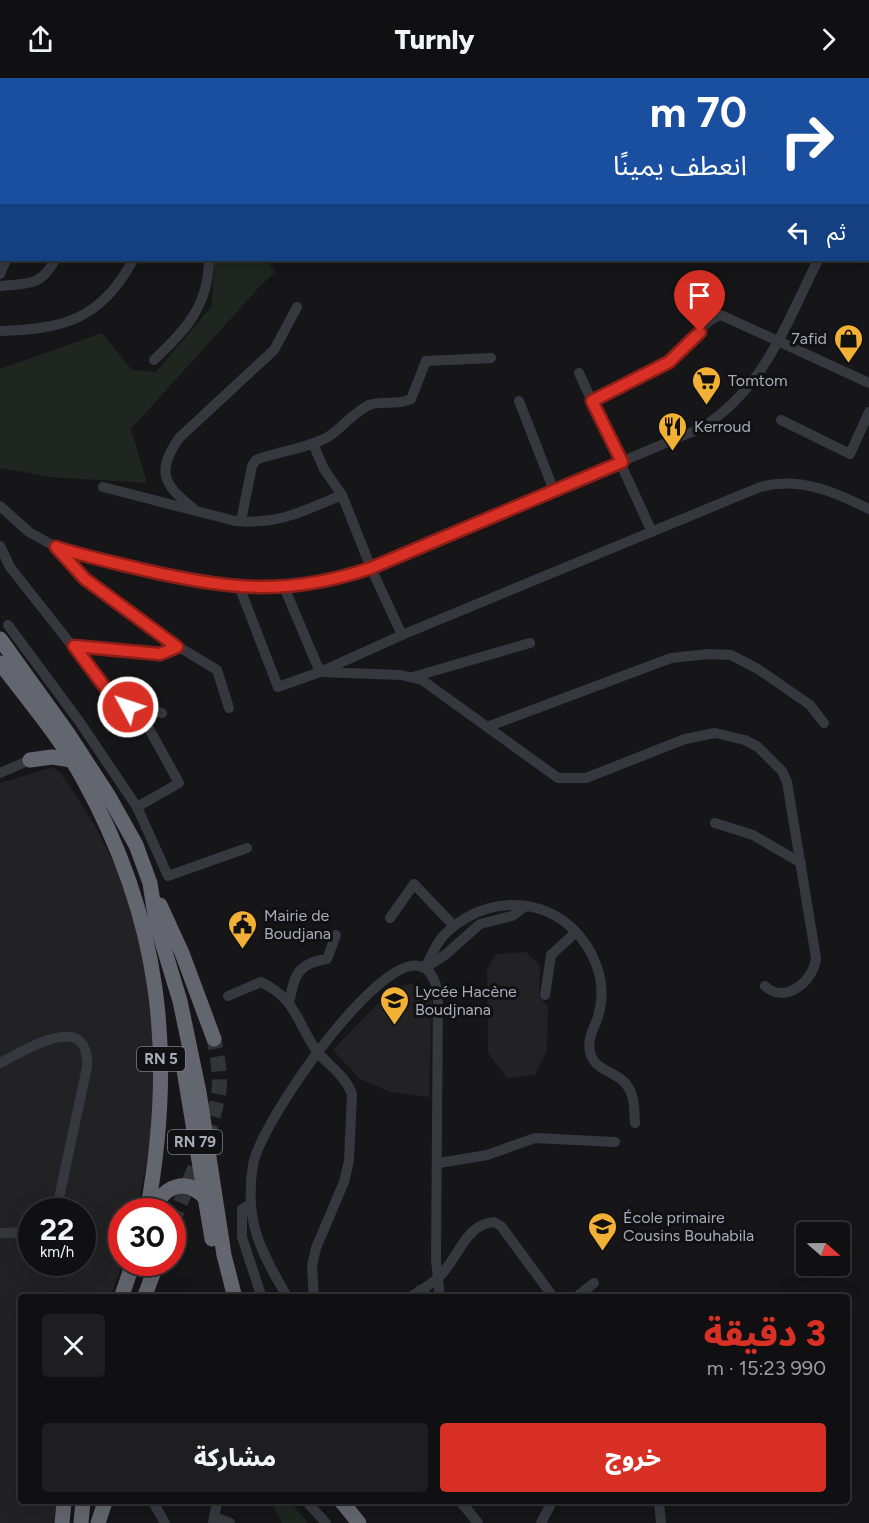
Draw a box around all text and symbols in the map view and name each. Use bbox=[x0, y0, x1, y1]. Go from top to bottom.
icon: share bbox=[24, 23, 57, 56]
text: Turnly bbox=[394, 23, 475, 56]
icon: forward bbox=[812, 23, 845, 56]
text: 70 m bbox=[650, 87, 747, 138]
icon: right bbox=[768, 102, 846, 180]
text: انعطف يمينًا bbox=[613, 149, 747, 182]
icon: left bbox=[782, 216, 815, 249]
text: ثم bbox=[827, 219, 846, 246]
pin bbox=[674, 270, 725, 332]
icon: arrive bbox=[683, 279, 716, 312]
shop icon: 7afid bbox=[832, 322, 864, 364]
place label: 7afid bbox=[791, 329, 827, 348]
supermarket icon: Tomtom bbox=[691, 364, 723, 406]
place label: Tomtom bbox=[728, 371, 788, 390]
restaurant icon: Kerroud bbox=[657, 410, 689, 452]
place label: Kerroud bbox=[694, 417, 751, 436]
position arrow bbox=[96, 675, 160, 739]
place label: Mairie de Boudjana bbox=[264, 906, 331, 943]
public building icon: Mairie de Boudjana bbox=[227, 908, 259, 950]
place label: Lycée Hacène Boudjnana bbox=[415, 982, 517, 1019]
school or university icon: Lycée Hacène Boudjnana bbox=[378, 984, 410, 1026]
road number: RN 5 bbox=[137, 1047, 185, 1071]
road number: RN 79 bbox=[168, 1130, 222, 1154]
speed limit sign: 30 bbox=[108, 1198, 186, 1276]
place label: École primaire Cousins Bouhabila bbox=[623, 1208, 754, 1245]
school or university icon: École primaire Cousins Bouhabila bbox=[586, 1210, 618, 1252]
text: 22 bbox=[40, 1211, 74, 1248]
north arrow bbox=[796, 1222, 850, 1276]
map controls bbox=[796, 1222, 850, 1276]
text: km/h bbox=[40, 1243, 74, 1261]
text: 3 دقيقة bbox=[703, 1312, 826, 1355]
button: close bbox=[42, 1314, 105, 1377]
text: 990 m · 15:23 bbox=[707, 1356, 826, 1380]
button: مشاركة bbox=[42, 1423, 428, 1492]
button: خروج bbox=[440, 1423, 826, 1492]

